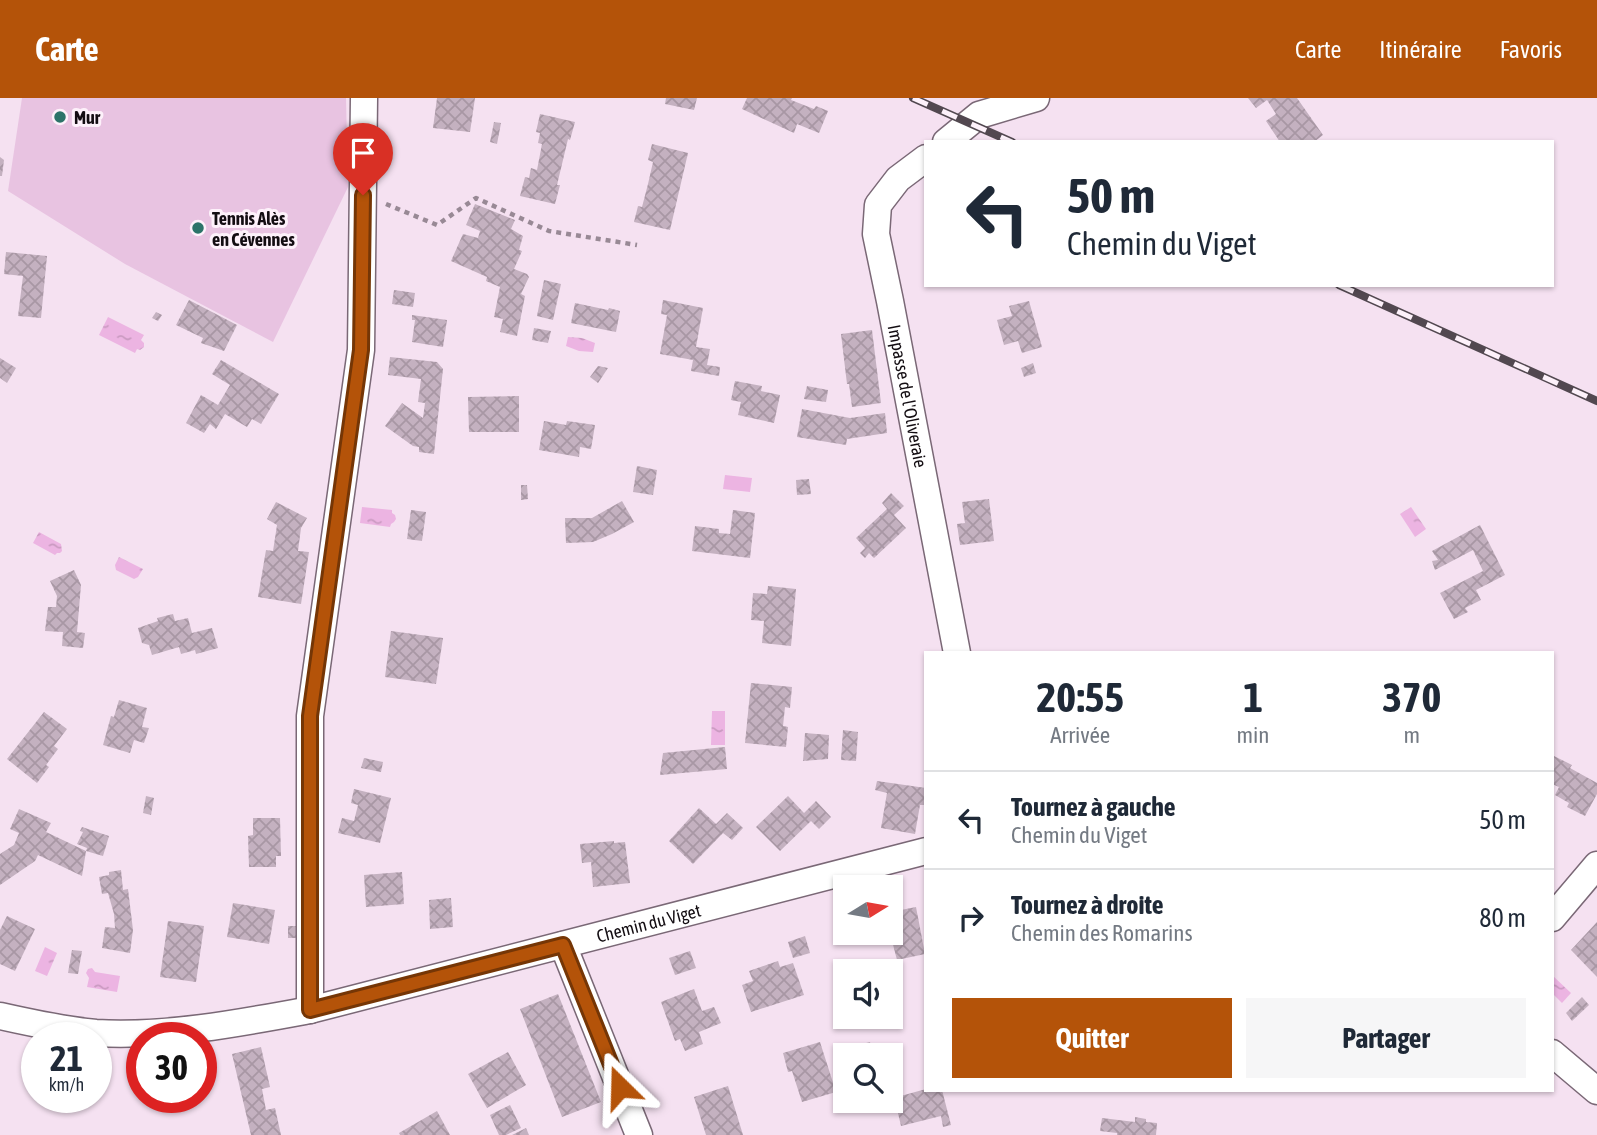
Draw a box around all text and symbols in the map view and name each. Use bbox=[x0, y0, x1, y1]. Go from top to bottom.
text: Carte bbox=[35, 30, 99, 68]
text: Carte bbox=[1295, 36, 1341, 63]
text: Itinéraire bbox=[1379, 36, 1462, 63]
text: Favoris bbox=[1500, 36, 1562, 63]
place label: Mur bbox=[74, 107, 101, 128]
marker: Mur bbox=[52, 109, 68, 125]
pin bbox=[333, 123, 393, 195]
icon: arrive bbox=[344, 134, 382, 172]
text: 50 m bbox=[1067, 167, 1155, 223]
icon: left bbox=[952, 168, 1043, 259]
place label: Tennis Alès en Cévennes bbox=[212, 208, 295, 250]
marker: Tennis Alès en Cévennes bbox=[190, 220, 206, 236]
text: Chemin du Viget bbox=[1067, 225, 1257, 262]
street label: Impasse de l'Oliveraie bbox=[884, 323, 932, 469]
text: 20:55 bbox=[1037, 673, 1124, 721]
text: 1 bbox=[1243, 673, 1263, 721]
text: 370 bbox=[1382, 673, 1441, 721]
text: Arrivée bbox=[1050, 722, 1110, 748]
text: min bbox=[1237, 722, 1270, 748]
text: m bbox=[1403, 722, 1420, 748]
text: Tournez à gauche bbox=[1011, 792, 1176, 822]
icon: left bbox=[952, 801, 990, 839]
text: 50 m bbox=[1479, 805, 1526, 835]
text: Chemin du Viget bbox=[1011, 822, 1147, 848]
north arrow bbox=[833, 875, 903, 945]
map controls bbox=[833, 875, 903, 1113]
text: Tournez à droite bbox=[1011, 890, 1164, 920]
street label: Chemin du Viget bbox=[594, 899, 703, 946]
icon: right bbox=[952, 899, 990, 937]
text: 80 m bbox=[1479, 903, 1526, 933]
text: Chemin des Romarins bbox=[1011, 920, 1193, 946]
button: sound bbox=[833, 959, 903, 1029]
button: Quitter bbox=[952, 998, 1232, 1078]
button: Partager bbox=[1246, 998, 1526, 1078]
speed limit sign: 30 bbox=[126, 1022, 217, 1113]
text: 21 bbox=[50, 1038, 83, 1078]
button: search bbox=[833, 1043, 903, 1113]
position arrow bbox=[583, 1050, 657, 1124]
text: km/h bbox=[49, 1074, 84, 1095]

